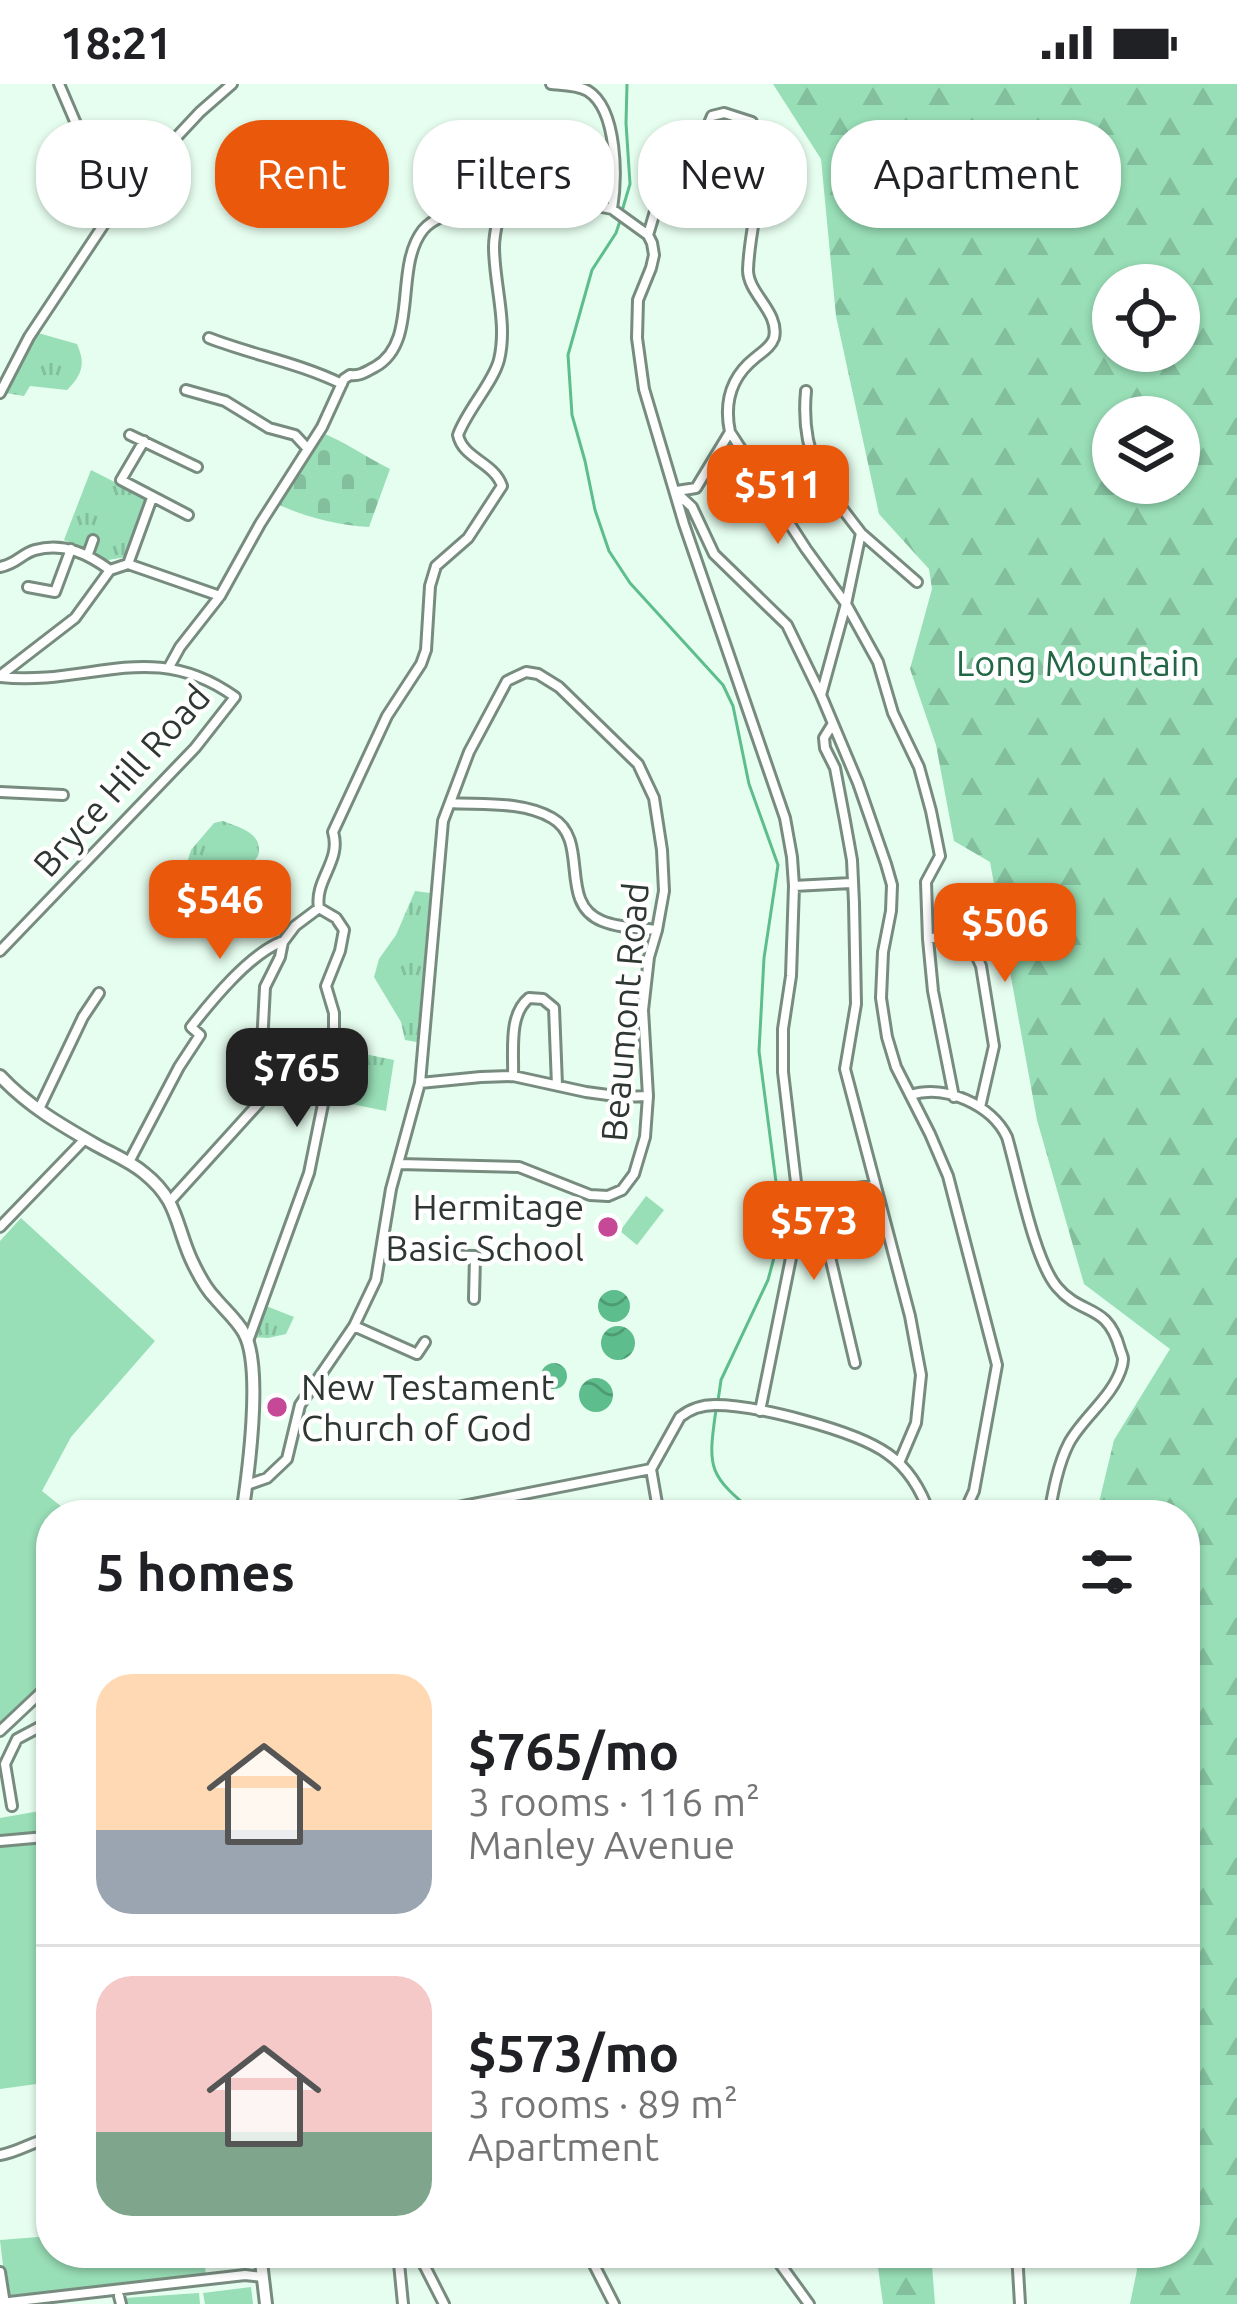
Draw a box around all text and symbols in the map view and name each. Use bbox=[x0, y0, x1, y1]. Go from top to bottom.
text: 18:21 bbox=[60, 17, 173, 68]
chip: Buy bbox=[36, 120, 191, 228]
chip: Rent bbox=[215, 120, 389, 228]
chip: Filters bbox=[413, 120, 614, 228]
chip: New bbox=[638, 120, 807, 228]
chip: Apartment bbox=[831, 120, 1121, 228]
map controls bbox=[1092, 264, 1200, 504]
button: locate bbox=[1092, 264, 1200, 372]
button: layers bbox=[1092, 396, 1200, 504]
pin: $511 bbox=[707, 445, 849, 547]
text: $511 bbox=[734, 462, 822, 505]
park label: Long Mountain bbox=[956, 642, 1200, 683]
street label: Bryce Hill Road bbox=[24, 676, 218, 884]
pin: $546 bbox=[149, 860, 291, 962]
text: $546 bbox=[176, 877, 264, 920]
street label: Beaumont Road bbox=[592, 881, 656, 1143]
pin: $506 bbox=[934, 883, 1076, 985]
text: $506 bbox=[961, 900, 1049, 943]
pin: $765 bbox=[226, 1028, 368, 1130]
text: $765 bbox=[253, 1045, 341, 1088]
pin: $573 bbox=[743, 1181, 885, 1283]
place label: Hermitage Basic School bbox=[386, 1186, 584, 1268]
text: $573 bbox=[770, 1198, 858, 1241]
marker: Hermitage Basic School bbox=[595, 1214, 621, 1240]
place label: New Testament Church of God bbox=[301, 1366, 555, 1448]
marker: New Testament Church of God bbox=[264, 1394, 290, 1420]
icon: filters bbox=[1074, 1539, 1140, 1605]
text: 5 homes bbox=[96, 1543, 295, 1601]
icon: home bbox=[192, 1722, 336, 1866]
text: $765/mo bbox=[468, 1722, 679, 1780]
text: 3 rooms · 116 m² bbox=[468, 1780, 760, 1823]
text: Manley Avenue bbox=[468, 1823, 735, 1866]
icon: home bbox=[192, 2024, 336, 2168]
text: $573/mo bbox=[468, 2024, 679, 2082]
text: 3 rooms · 89 m² bbox=[468, 2082, 738, 2125]
text: Apartment bbox=[468, 2125, 659, 2168]

